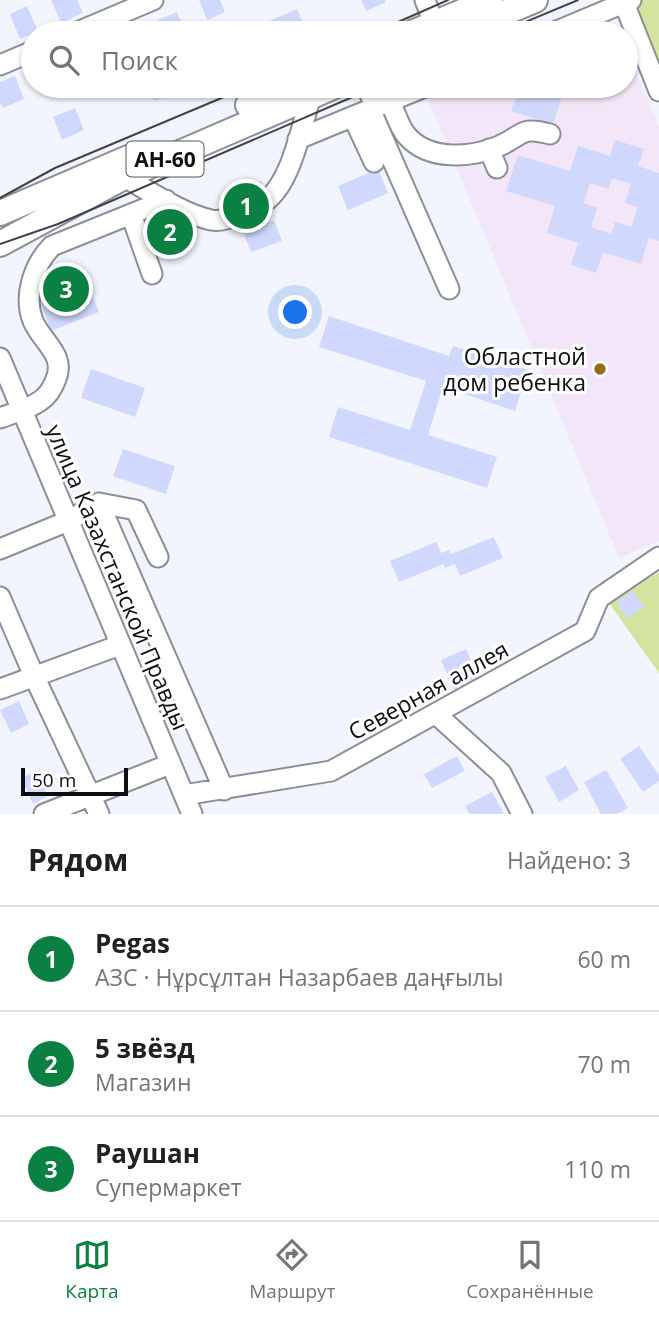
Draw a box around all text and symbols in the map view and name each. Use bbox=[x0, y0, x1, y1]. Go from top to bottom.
search box bbox=[21, 21, 638, 98]
icon: search bbox=[45, 41, 83, 79]
text: Поиск bbox=[101, 42, 178, 78]
road number: АН-60 bbox=[127, 142, 204, 176]
pin: 1 bbox=[223, 180, 269, 232]
pin: 2 bbox=[147, 206, 193, 258]
pin: 3 bbox=[43, 263, 89, 315]
your location bbox=[278, 295, 312, 329]
place label: Областной дом ребенка bbox=[443, 340, 586, 398]
marker: Областной дом ребенка bbox=[592, 361, 608, 377]
street label: улица Казахстанской Правды bbox=[39, 419, 197, 735]
street label: Северная аллея bbox=[342, 633, 514, 747]
scale bar bbox=[21, 765, 128, 797]
text: 50 m bbox=[32, 767, 76, 793]
text: Рядом bbox=[28, 839, 128, 880]
text: Найдено: 3 bbox=[507, 844, 631, 876]
text: Pegas bbox=[95, 925, 170, 961]
text: 1 bbox=[44, 943, 58, 975]
text: 60 m bbox=[577, 943, 631, 975]
text: АЗС · Нұрсұлтан Назарбаев даңғылы bbox=[95, 961, 503, 993]
text: 5 звёзд bbox=[95, 1030, 194, 1066]
text: 2 bbox=[44, 1048, 58, 1080]
text: 70 m bbox=[577, 1048, 631, 1080]
text: Магазин bbox=[95, 1066, 191, 1098]
text: Раушан bbox=[95, 1135, 200, 1171]
text: 3 bbox=[44, 1153, 58, 1185]
text: 110 m bbox=[564, 1153, 631, 1185]
text: Супермаркет bbox=[95, 1171, 242, 1203]
tab: Карта bbox=[65, 1236, 119, 1304]
tab: Маршрут bbox=[249, 1236, 336, 1304]
tab: Сохранённые bbox=[466, 1236, 594, 1304]

